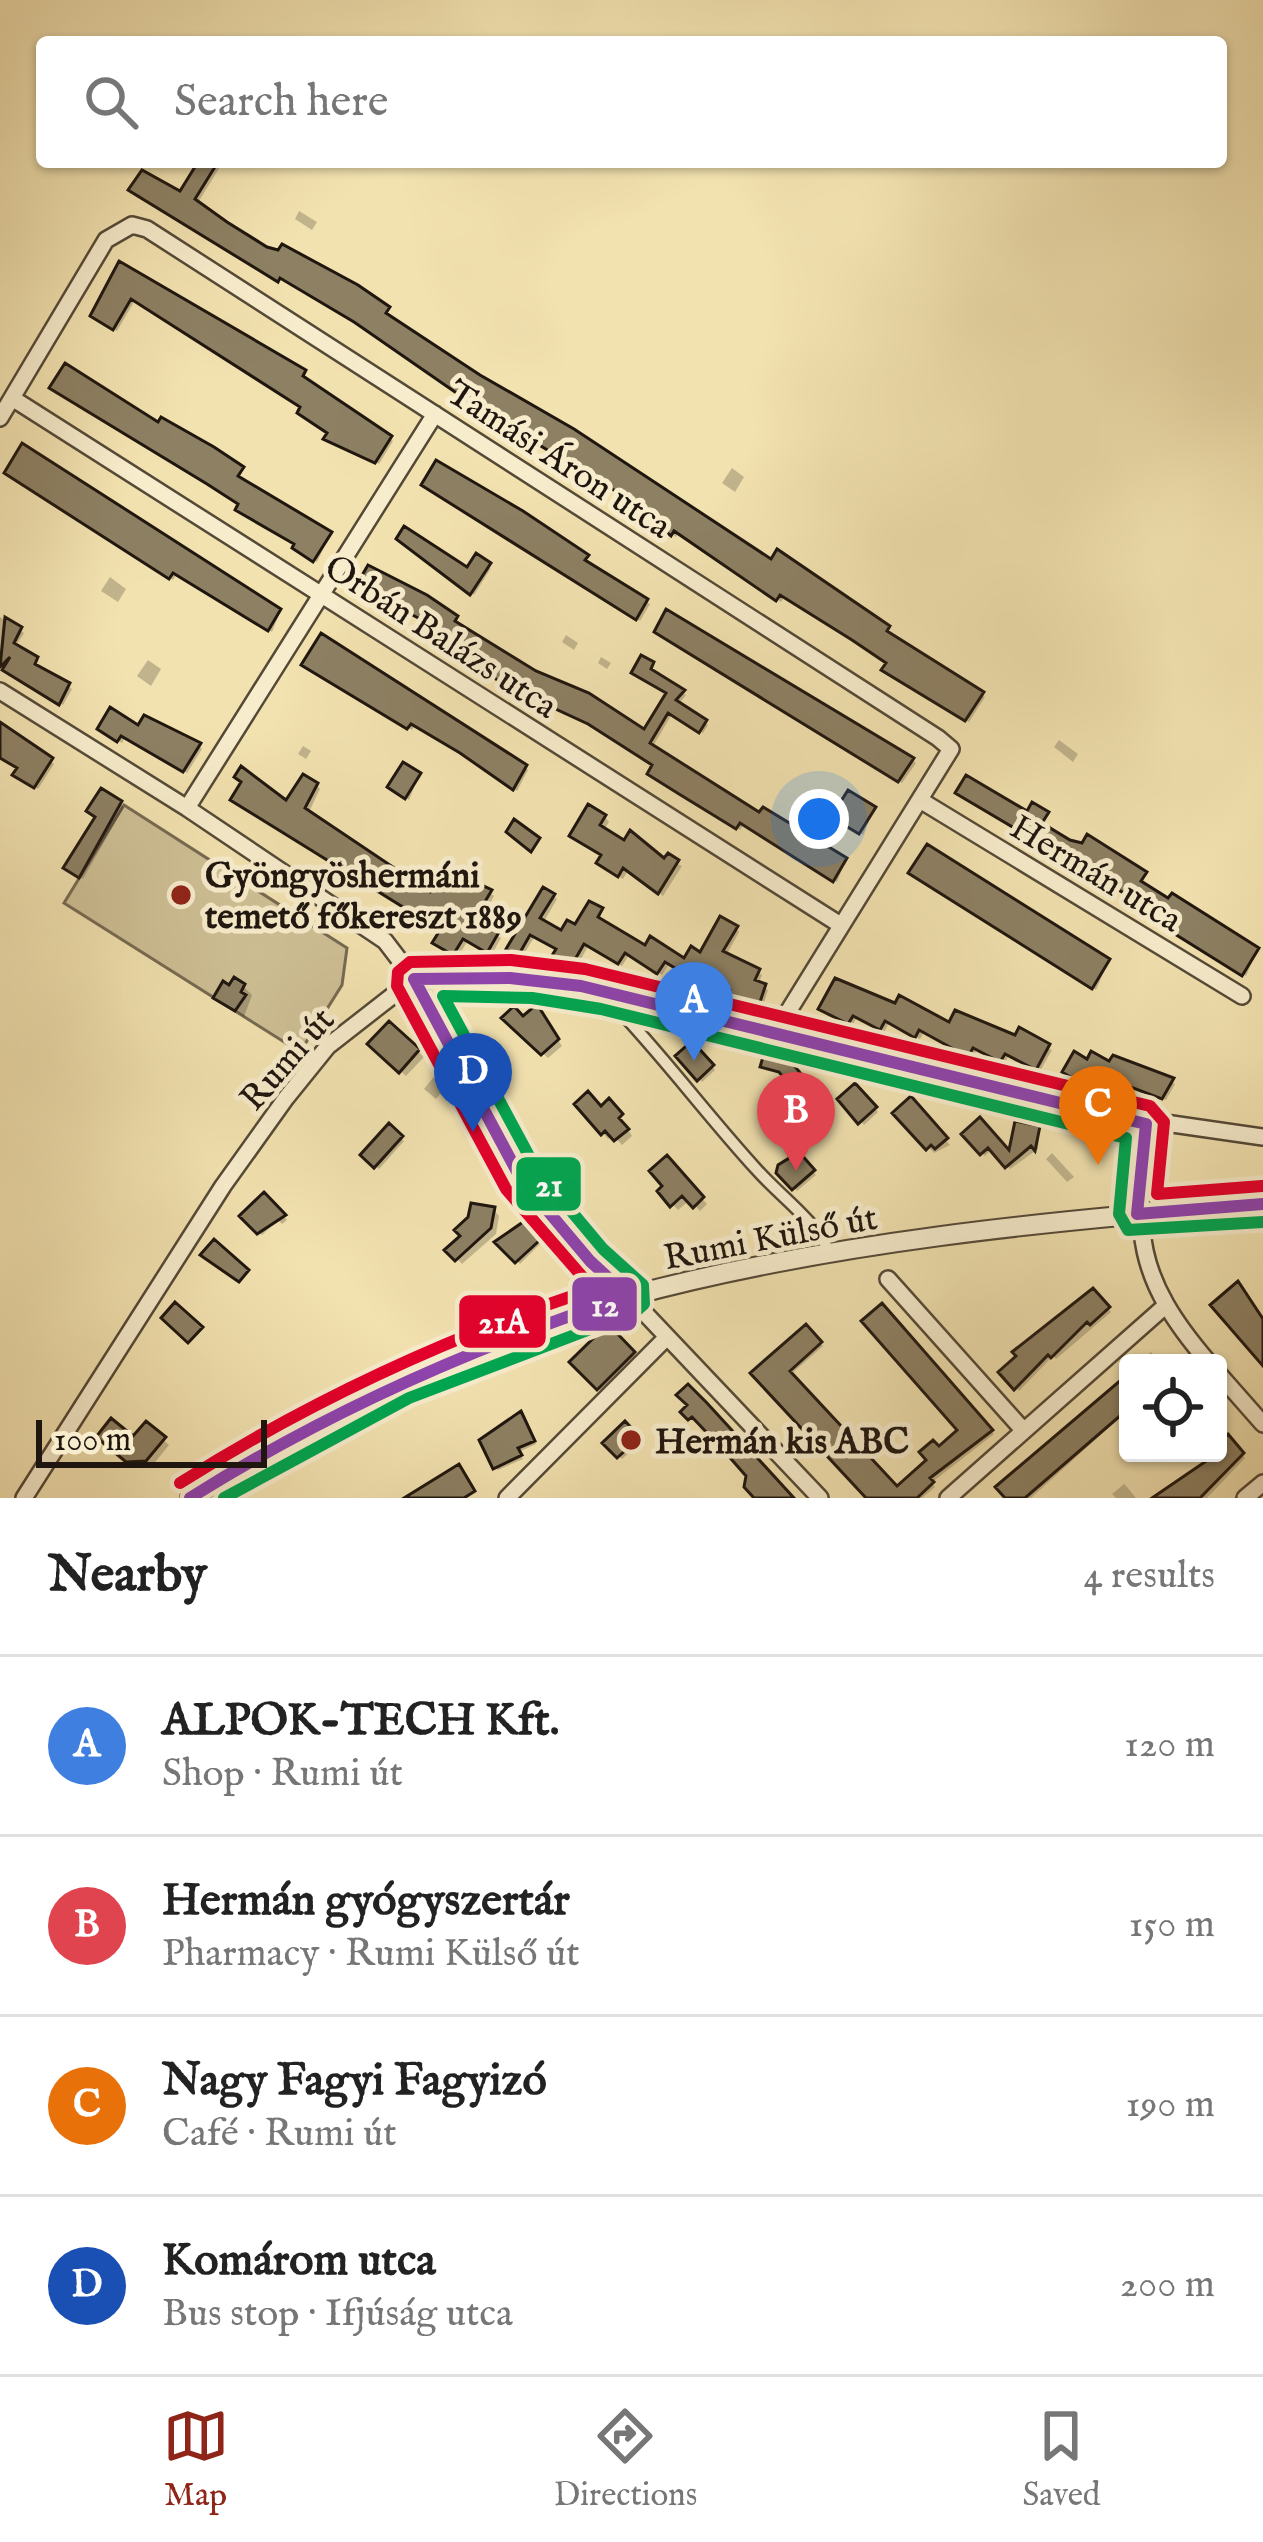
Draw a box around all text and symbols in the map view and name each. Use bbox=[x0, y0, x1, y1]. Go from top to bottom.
search box bbox=[36, 36, 1227, 168]
icon: search bbox=[78, 69, 144, 135]
text: Search here bbox=[174, 74, 388, 131]
street label: Tamási Áron utca bbox=[437, 370, 680, 550]
street label: Orbán Balázs utca bbox=[315, 545, 566, 730]
your location bbox=[789, 789, 849, 849]
street label: Hermán utca bbox=[1001, 805, 1190, 944]
place label: Gyöngyöshermáni temető főkereszt 1889 bbox=[205, 854, 522, 941]
marker: Gyöngyöshermáni temető főkereszt 1889 bbox=[168, 882, 194, 908]
pin: A bbox=[655, 962, 733, 1061]
street label: Rumi út bbox=[231, 999, 346, 1121]
pin: D bbox=[434, 1033, 512, 1132]
pin: C bbox=[1059, 1066, 1137, 1165]
pin: B bbox=[757, 1072, 835, 1171]
line badge: 21 bbox=[514, 1155, 583, 1213]
text: 21 bbox=[535, 1166, 563, 1208]
street label: Rumi Külső út bbox=[660, 1196, 881, 1282]
line badge: 12 bbox=[570, 1275, 639, 1333]
text: 12 bbox=[591, 1286, 619, 1328]
line badge: 21A bbox=[457, 1293, 548, 1350]
text: 21A bbox=[478, 1303, 530, 1345]
map controls bbox=[1119, 1354, 1227, 1462]
button: locate bbox=[1119, 1354, 1227, 1462]
scale bar bbox=[36, 1414, 267, 1467]
text: 100 m bbox=[54, 1420, 131, 1462]
place label: Hermán kis ABC bbox=[655, 1420, 909, 1466]
marker: Hermán kis ABC bbox=[618, 1427, 644, 1453]
text: Nearby bbox=[48, 1544, 207, 1609]
text: 4 results bbox=[1083, 1552, 1215, 1601]
text: ALPOK-TECH Kft. bbox=[162, 1693, 559, 1750]
text: A bbox=[74, 1721, 100, 1770]
text: 120 m bbox=[1124, 1721, 1215, 1770]
text: Shop · Rumi út bbox=[162, 1750, 403, 1799]
text: Hermán gyógyszertár bbox=[162, 1873, 570, 1930]
text: B bbox=[74, 1901, 100, 1950]
text: 150 m bbox=[1129, 1901, 1215, 1950]
text: Pharmacy · Rumi Külső út bbox=[162, 1930, 580, 1979]
text: Nagy Fagyi Fagyizó bbox=[162, 2053, 547, 2110]
text: C bbox=[73, 2081, 101, 2130]
text: 190 m bbox=[1126, 2081, 1215, 2130]
text: Café · Rumi út bbox=[162, 2110, 397, 2159]
text: Komárom utca bbox=[162, 2233, 436, 2290]
text: D bbox=[71, 2261, 103, 2310]
text: 200 m bbox=[1120, 2261, 1215, 2310]
text: Bus stop · Ifjúság utca bbox=[162, 2290, 513, 2339]
tab: Map bbox=[163, 2403, 229, 2517]
tab: Directions bbox=[554, 2403, 697, 2517]
tab: Saved bbox=[1022, 2403, 1100, 2517]

